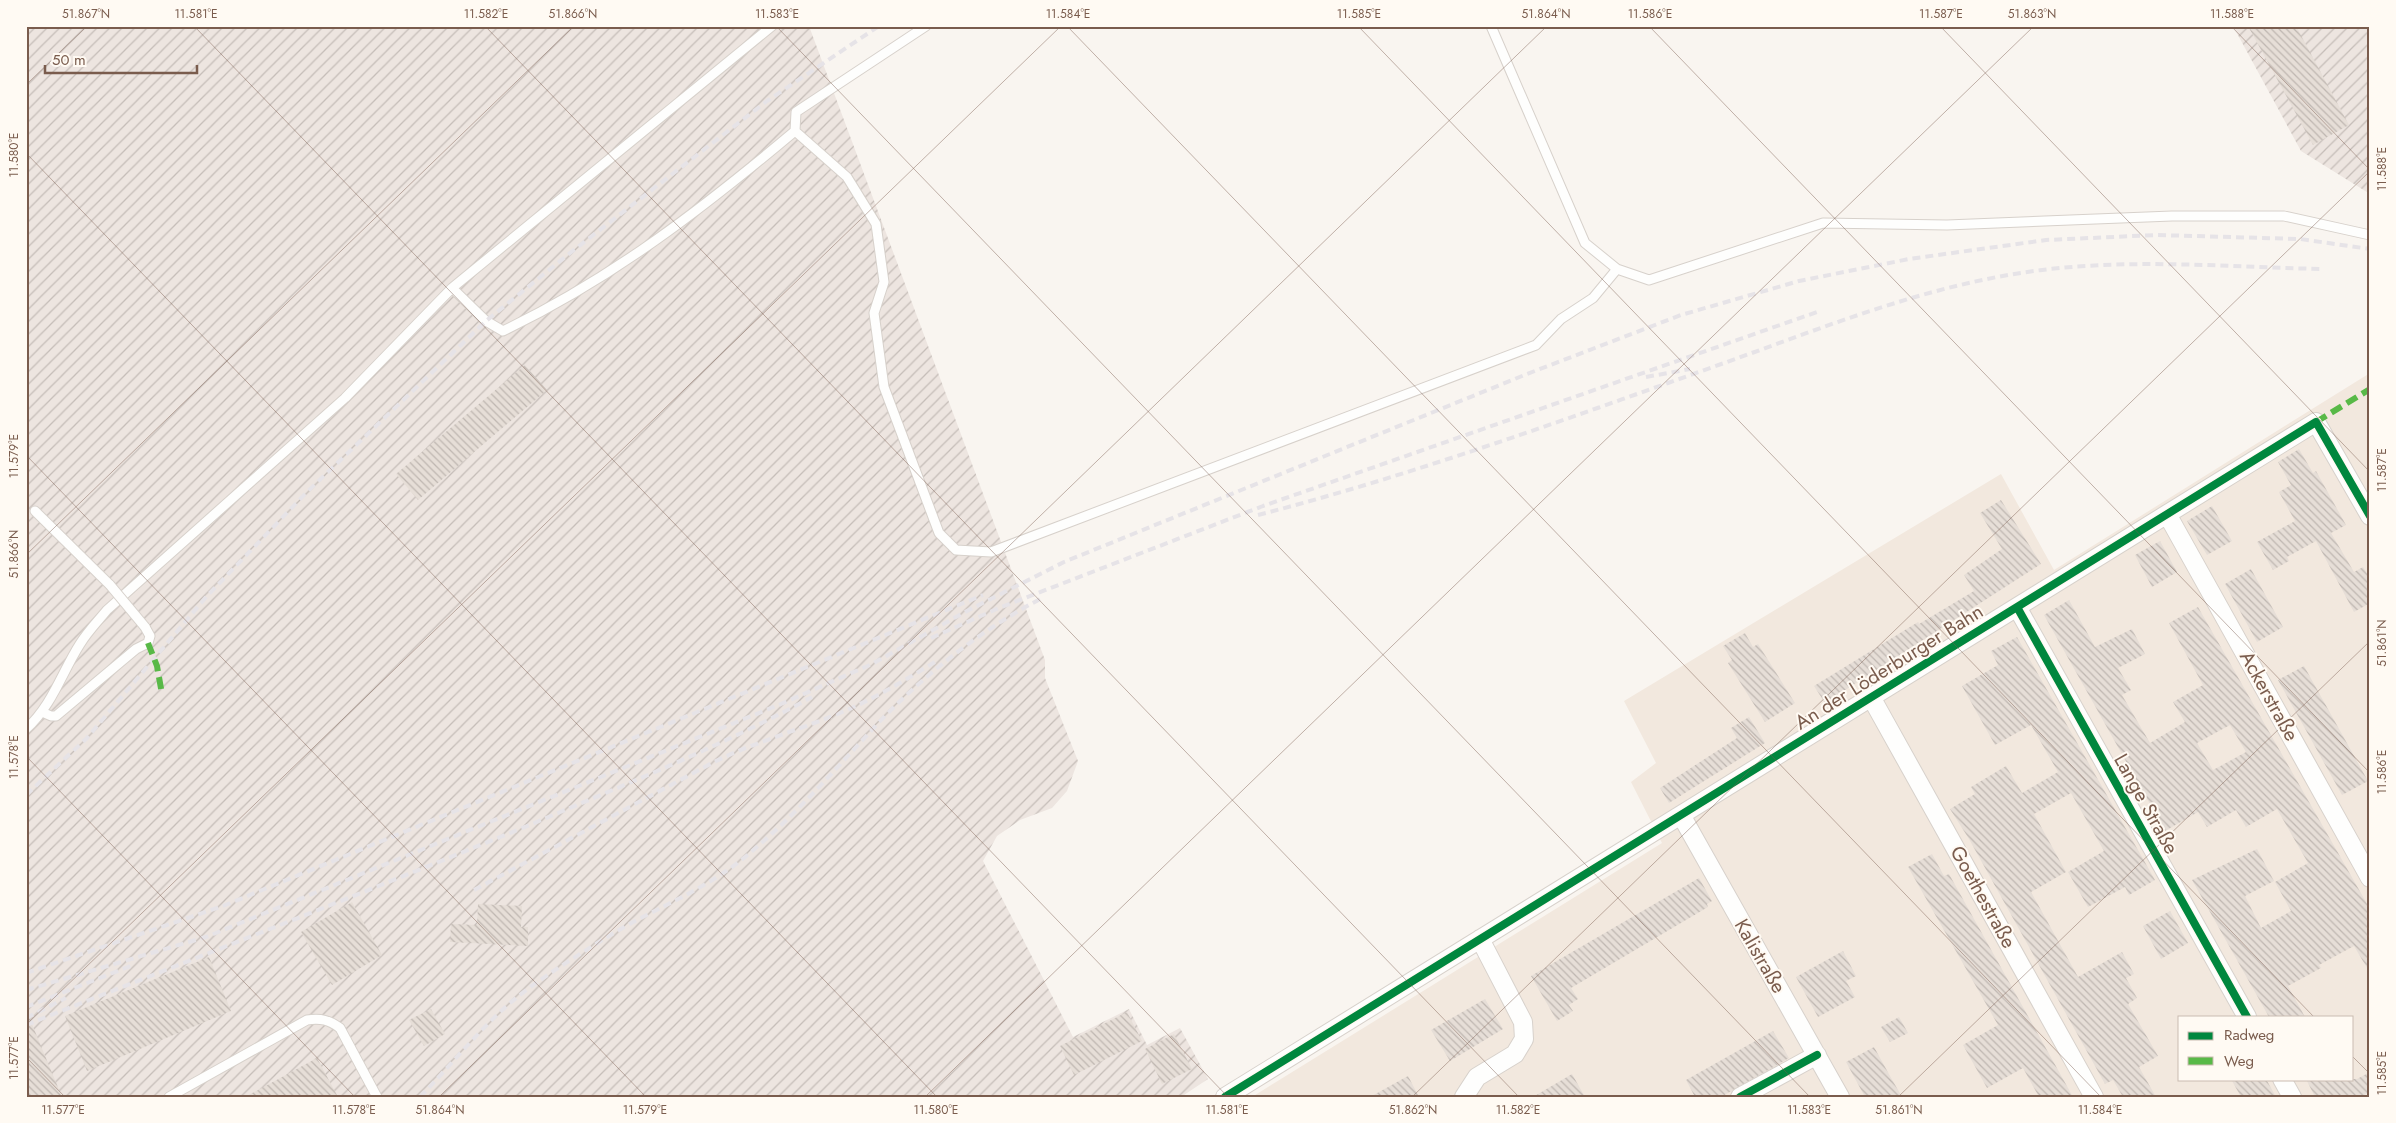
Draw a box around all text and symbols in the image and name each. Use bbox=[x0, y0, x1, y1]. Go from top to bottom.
text: 51.867°N bbox=[62, 5, 110, 23]
text: 11.581°E bbox=[174, 5, 218, 23]
text: 11.582°E bbox=[464, 5, 508, 23]
text: 51.866°N bbox=[549, 5, 597, 23]
text: 11.583°E bbox=[755, 5, 799, 23]
text: 11.584°E bbox=[1046, 5, 1090, 23]
text: 11.585°E bbox=[1337, 5, 1381, 23]
text: 51.864°N bbox=[1522, 5, 1570, 23]
text: 11.586°E bbox=[1628, 5, 1672, 23]
text: 11.587°E bbox=[1919, 5, 1963, 23]
text: 51.863°N bbox=[2008, 5, 2056, 23]
text: 11.588°E bbox=[2210, 5, 2254, 23]
scale bar bbox=[45, 42, 198, 74]
text: 50 m bbox=[52, 49, 86, 71]
text: 11.580°E bbox=[5, 133, 23, 177]
text: 11.588°E bbox=[2373, 147, 2391, 191]
text: 11.579°E bbox=[5, 434, 23, 478]
text: 11.587°E bbox=[2373, 448, 2391, 492]
text: 51.866°N bbox=[5, 530, 23, 578]
street label: An der Löderburger Bahn bbox=[1789, 597, 1989, 737]
text: 51.861°N bbox=[2373, 619, 2391, 667]
street label: Ackerstraße bbox=[2232, 646, 2306, 746]
text: 11.578°E bbox=[5, 735, 23, 779]
street label: Lange Straße bbox=[2106, 749, 2186, 859]
text: 11.586°E bbox=[2373, 750, 2391, 794]
street label: Goethestraße bbox=[1943, 840, 2023, 954]
street label: Kalistraße bbox=[1727, 913, 1793, 999]
legend bbox=[2178, 1016, 2354, 1080]
text: Radweg bbox=[2224, 1024, 2274, 1046]
text: 11.577°E bbox=[5, 1036, 23, 1080]
text: Weg bbox=[2224, 1050, 2254, 1072]
text: 11.585°E bbox=[2373, 1051, 2391, 1095]
text: 11.577°E bbox=[41, 1101, 85, 1119]
text: 11.578°E bbox=[332, 1101, 376, 1119]
text: 51.864°N bbox=[416, 1101, 464, 1119]
text: 11.579°E bbox=[623, 1101, 667, 1119]
text: 11.580°E bbox=[914, 1101, 958, 1119]
text: 11.581°E bbox=[1205, 1101, 1249, 1119]
text: 51.862°N bbox=[1389, 1101, 1437, 1119]
text: 11.582°E bbox=[1496, 1101, 1540, 1119]
text: 11.583°E bbox=[1787, 1101, 1831, 1119]
text: 51.861°N bbox=[1875, 1101, 1923, 1119]
text: 11.584°E bbox=[2078, 1101, 2122, 1119]

